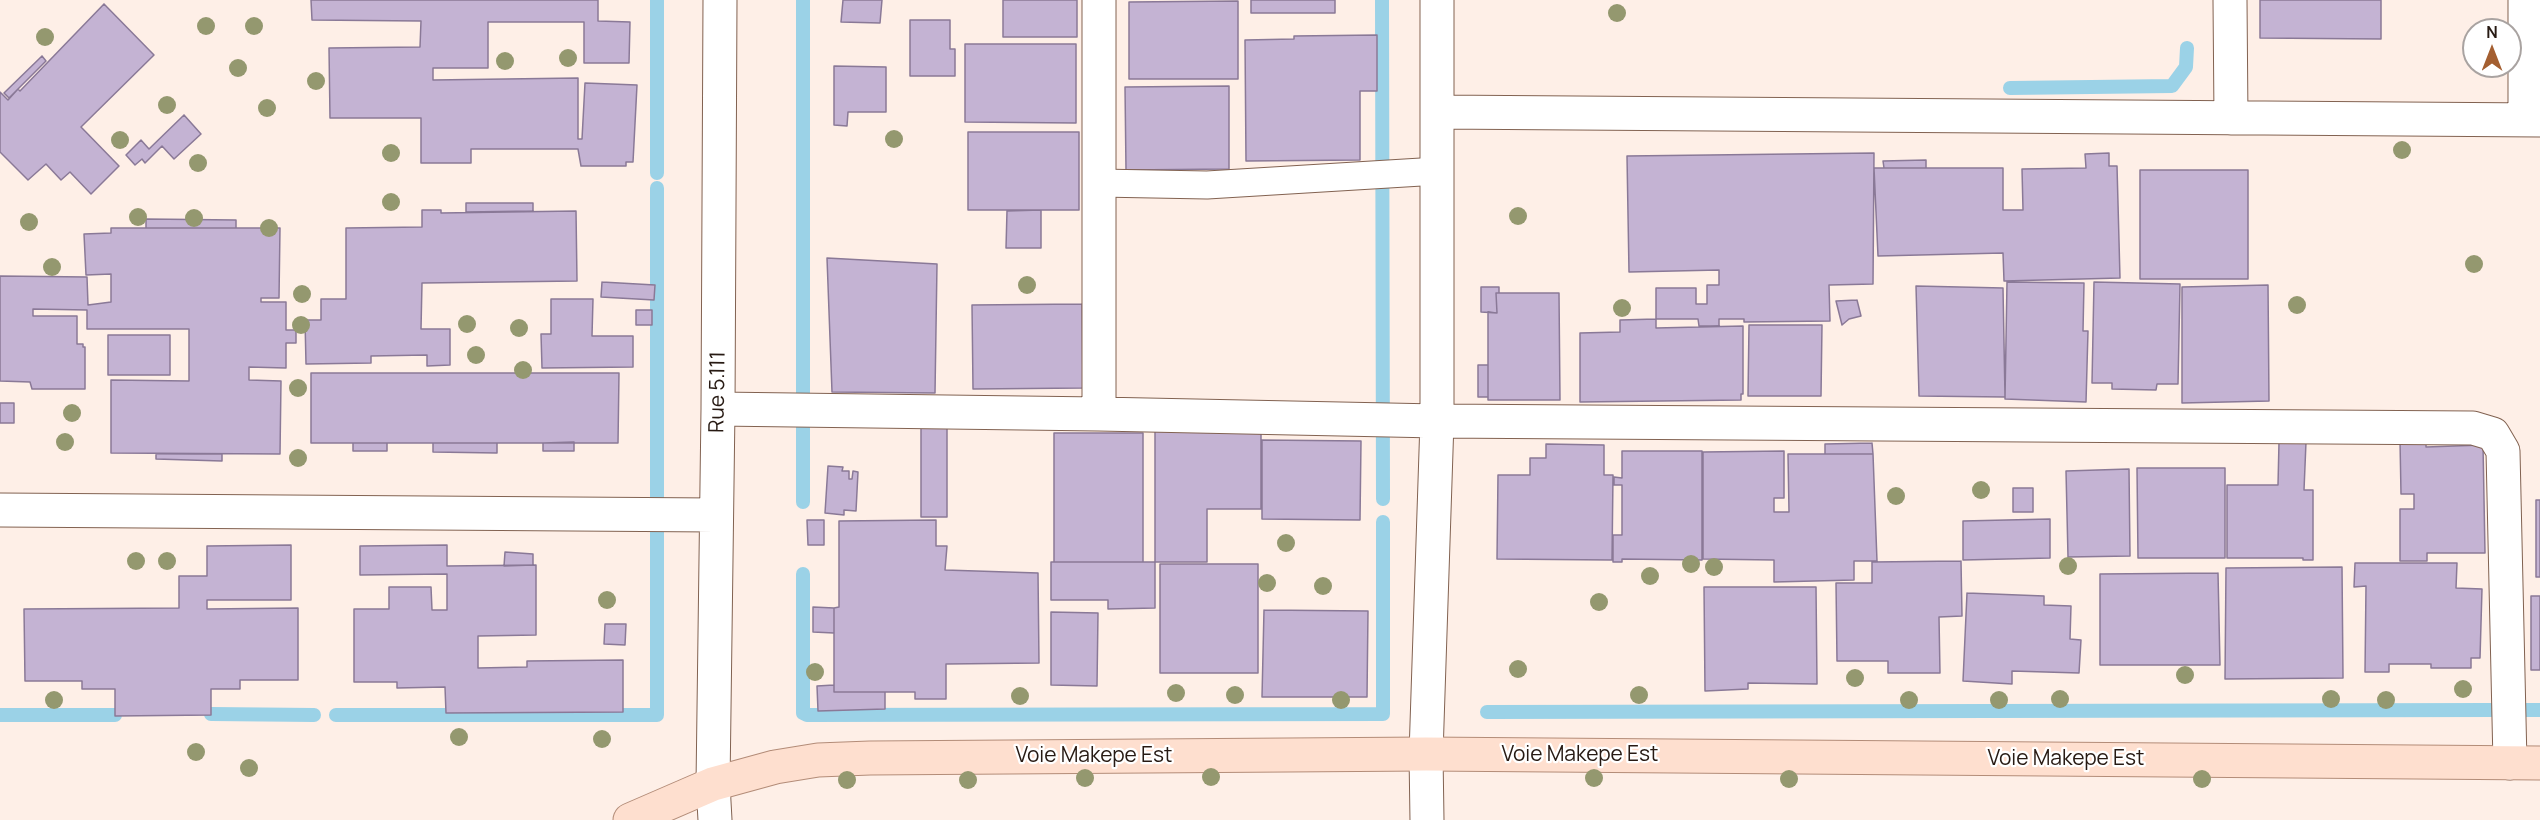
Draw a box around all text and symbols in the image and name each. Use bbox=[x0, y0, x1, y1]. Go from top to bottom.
north arrow bbox=[2462, 18, 2522, 78]
text: N bbox=[2486, 21, 2498, 43]
street label: Rue 5.111 bbox=[705, 351, 731, 433]
street label: Voie Makepe Est bbox=[1501, 742, 1659, 768]
street label: Voie Makepe Est bbox=[1015, 743, 1173, 769]
street label: Voie Makepe Est bbox=[1987, 746, 2145, 772]

